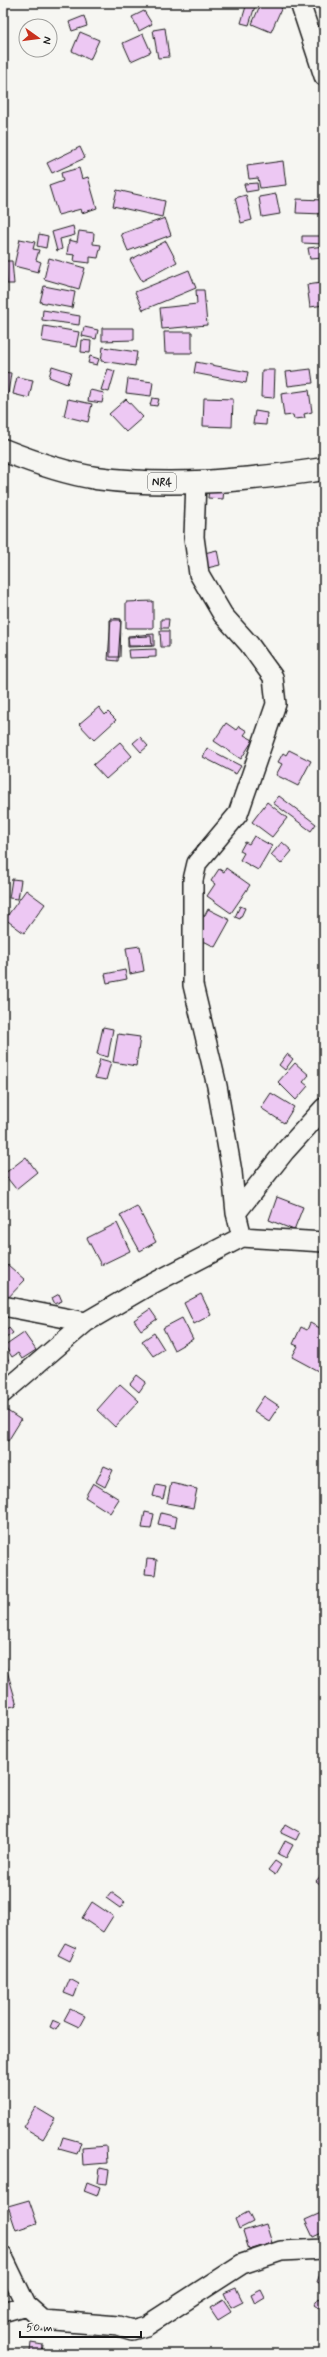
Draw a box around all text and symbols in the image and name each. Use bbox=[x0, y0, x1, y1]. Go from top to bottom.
north arrow bbox=[18, 18, 58, 58]
text: N bbox=[39, 35, 54, 45]
road number: NR4 bbox=[148, 473, 176, 491]
scale bar bbox=[20, 2313, 141, 2339]
text: 50 m bbox=[26, 2320, 53, 2336]

